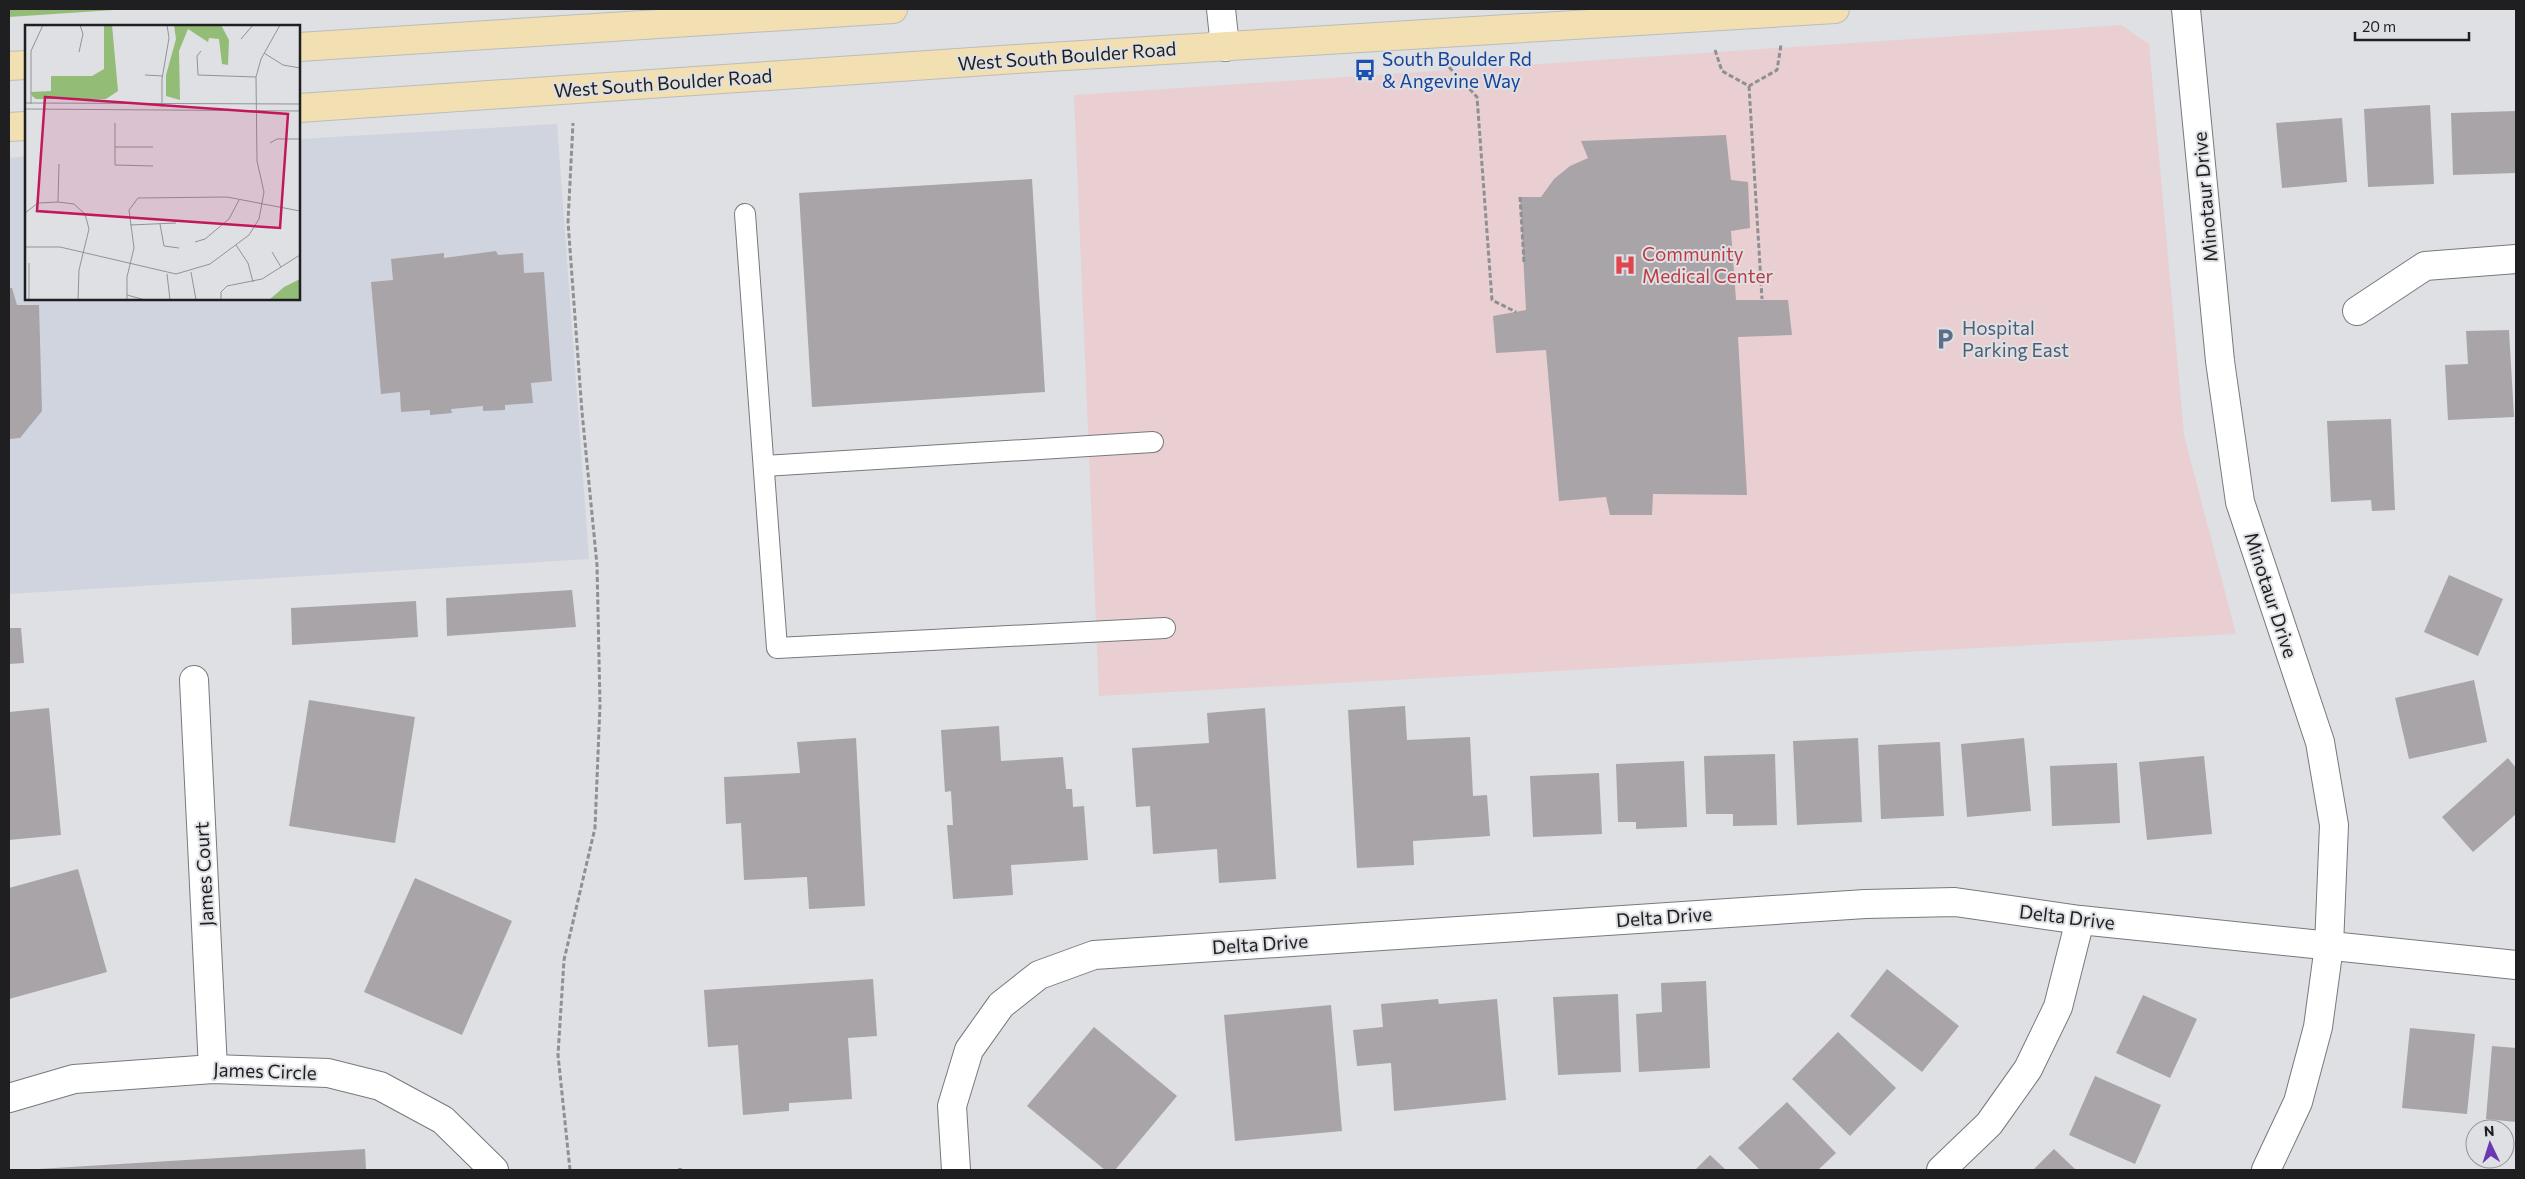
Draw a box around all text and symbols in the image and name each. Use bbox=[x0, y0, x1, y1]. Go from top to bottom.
scale bar bbox=[2355, 10, 2469, 42]
text: 20 m bbox=[2362, 17, 2396, 35]
inset map bbox=[25, 25, 300, 300]
street label: West South Boulder Road bbox=[957, 36, 1177, 75]
place label: South Boulder Rd & Angevine Way bbox=[1382, 47, 1532, 92]
bus stop icon: South Boulder Rd & Angevine Way bbox=[1352, 57, 1378, 83]
street label: West South Boulder Road bbox=[553, 63, 773, 102]
street label: Minotaur Drive bbox=[2187, 131, 2222, 263]
place label: Community Medical Center bbox=[1642, 242, 1773, 287]
hospital icon: Community Medical Center bbox=[1612, 252, 1638, 278]
place label: Hospital Parking East bbox=[1962, 316, 2069, 361]
parking icon: Hospital Parking East bbox=[1932, 326, 1958, 352]
street label: Minotaur Drive bbox=[2240, 529, 2303, 661]
street label: James Court bbox=[189, 821, 218, 927]
street label: Delta Drive bbox=[2018, 899, 2116, 934]
street label: Delta Drive bbox=[1615, 902, 1713, 931]
street label: Delta Drive bbox=[1211, 929, 1309, 958]
street label: James Circle bbox=[213, 1057, 317, 1084]
north arrow bbox=[2465, 1119, 2515, 1169]
text: N bbox=[2483, 1122, 2495, 1139]

